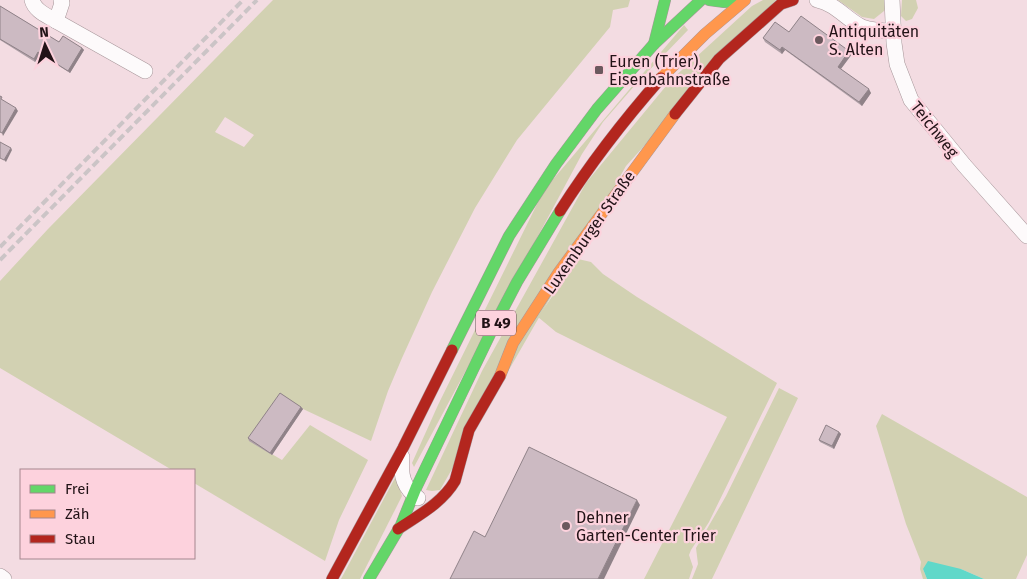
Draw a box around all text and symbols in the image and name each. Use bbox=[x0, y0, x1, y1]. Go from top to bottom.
north arrow bbox=[20, 20, 70, 70]
place label: Antiquitäten S. Alten bbox=[829, 22, 919, 59]
text: N bbox=[39, 24, 49, 41]
marker: Antiquitäten S. Alten bbox=[813, 34, 825, 46]
place label: Euren (Trier), Eisenbahnstraße bbox=[609, 52, 730, 89]
marker: Euren (Trier), Eisenbahnstraße bbox=[593, 64, 605, 76]
street label: Teichweg bbox=[907, 97, 963, 162]
street label: Luxemburger Straße bbox=[540, 167, 639, 298]
road number: B 49 bbox=[476, 310, 516, 336]
legend bbox=[20, 469, 195, 559]
text: Frei bbox=[65, 480, 90, 498]
text: Zäh bbox=[65, 505, 90, 523]
place label: Dehner Garten-Center Trier bbox=[576, 508, 717, 545]
marker: Dehner Garten-Center Trier bbox=[560, 520, 572, 532]
text: Stau bbox=[65, 530, 95, 548]

